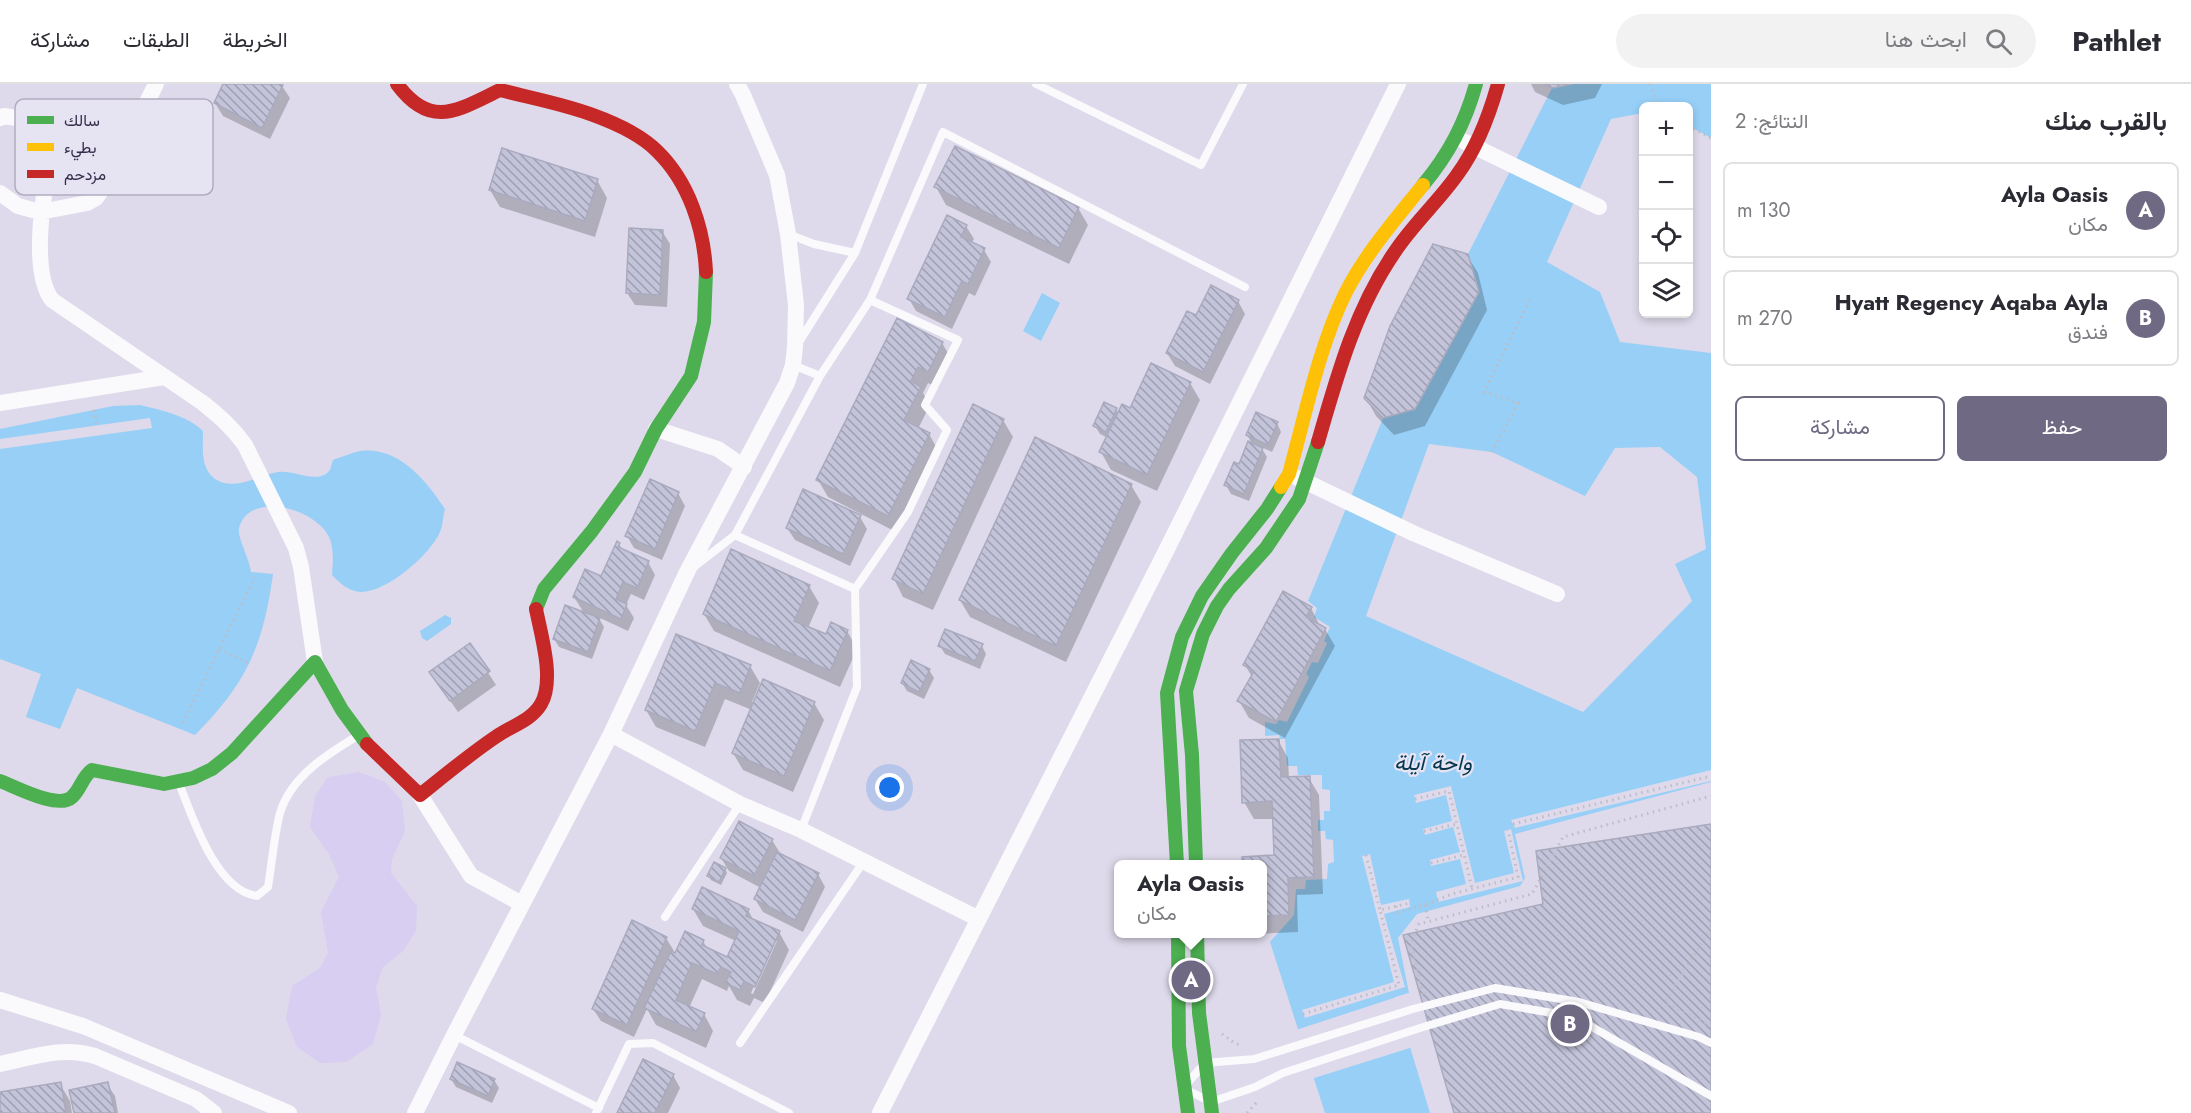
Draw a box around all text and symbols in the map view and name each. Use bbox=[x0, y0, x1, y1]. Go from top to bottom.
search box bbox=[1616, 14, 2036, 68]
text: Pathlet bbox=[2072, 21, 2161, 62]
text: ابحث هنا bbox=[1885, 23, 1967, 55]
text: مشاركة bbox=[30, 25, 90, 55]
text: الطبقات bbox=[123, 25, 190, 55]
text: الخريطة bbox=[223, 25, 288, 55]
icon: search bbox=[1982, 25, 2015, 58]
legend bbox=[15, 99, 213, 195]
map controls bbox=[1639, 102, 1693, 318]
button: + bbox=[1639, 102, 1693, 156]
text: بالقرب منك bbox=[2045, 102, 2167, 140]
text: النتائج: 2 bbox=[1735, 107, 1808, 136]
text: سالك bbox=[64, 109, 100, 132]
text: بطيء bbox=[64, 136, 96, 161]
button: − bbox=[1639, 156, 1693, 210]
text: مزدحم bbox=[64, 163, 106, 186]
text: Ayla Oasis bbox=[2001, 178, 2108, 210]
text: 130 m bbox=[1737, 196, 1791, 225]
text: A bbox=[2138, 196, 2153, 225]
button: locate bbox=[1639, 210, 1693, 264]
text: مكان bbox=[2068, 210, 2108, 239]
button: layers bbox=[1639, 264, 1693, 318]
text: Hyatt Regency Aqaba Ayla bbox=[1834, 286, 2108, 318]
text: 270 m bbox=[1737, 304, 1793, 333]
text: B bbox=[2139, 304, 2152, 333]
text: فندق bbox=[2068, 318, 2108, 347]
button: مشاركة bbox=[1735, 396, 1945, 461]
button: حفظ bbox=[1957, 396, 2167, 461]
water label: واحة آيلة bbox=[1394, 746, 1472, 778]
your location bbox=[875, 773, 904, 802]
popup bbox=[1114, 860, 1267, 938]
text: Ayla Oasis bbox=[1137, 867, 1244, 899]
text: مكان bbox=[1137, 899, 1177, 928]
pin: A bbox=[1172, 958, 1210, 1002]
pin: B bbox=[1550, 1002, 1590, 1046]

